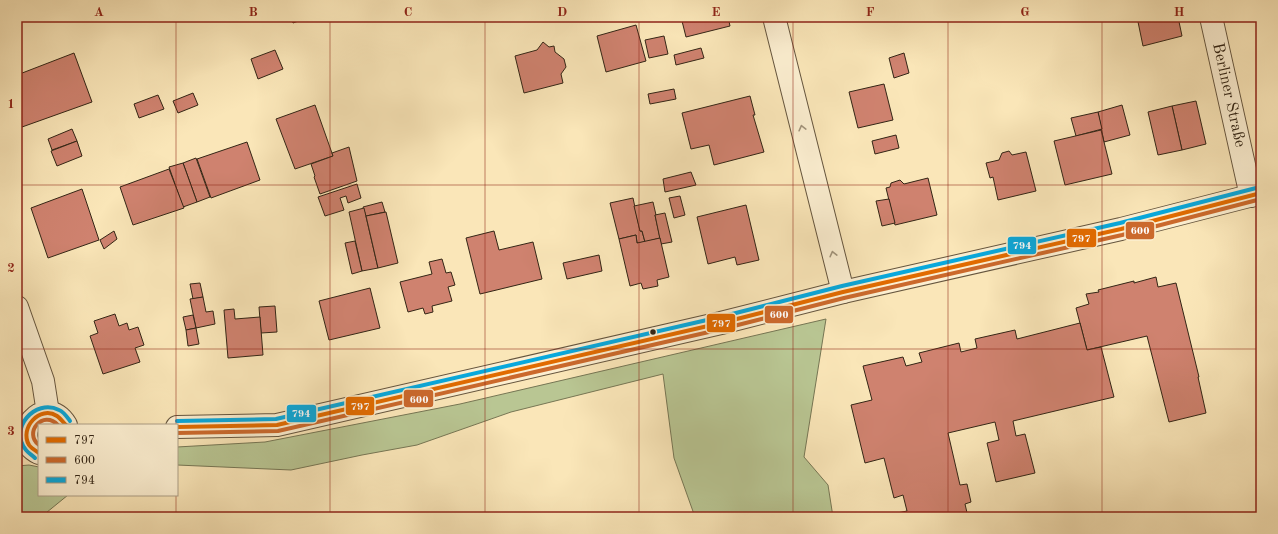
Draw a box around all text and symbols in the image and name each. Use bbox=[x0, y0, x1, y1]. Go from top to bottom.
text: A bbox=[94, 6, 104, 19]
text: B bbox=[248, 6, 258, 19]
text: C bbox=[404, 6, 412, 19]
text: D bbox=[557, 6, 567, 19]
text: E bbox=[712, 6, 721, 19]
text: F bbox=[866, 6, 875, 19]
text: G bbox=[1020, 6, 1030, 19]
text: H bbox=[1174, 6, 1185, 19]
street label: Berliner Straße bbox=[1209, 41, 1248, 149]
text: 1 bbox=[7, 98, 15, 111]
one-way arrow bbox=[798, 125, 806, 131]
line badge: 600 bbox=[1125, 221, 1155, 240]
text: 600 bbox=[1130, 226, 1150, 237]
line badge: 797 bbox=[1066, 228, 1097, 248]
text: 797 bbox=[1071, 234, 1091, 245]
line badge: 794 bbox=[1007, 236, 1037, 255]
text: 794 bbox=[1012, 241, 1032, 252]
one-way arrow bbox=[829, 251, 838, 258]
text: 2 bbox=[7, 262, 15, 275]
line badge: 600 bbox=[764, 305, 794, 324]
text: 600 bbox=[769, 310, 789, 321]
line badge: 797 bbox=[706, 313, 736, 333]
text: 797 bbox=[711, 319, 731, 330]
unlabelled marker bbox=[648, 327, 658, 337]
line badge: 600 bbox=[403, 389, 434, 408]
text: 600 bbox=[409, 395, 429, 406]
line badge: 797 bbox=[345, 396, 375, 416]
text: 797 bbox=[350, 402, 370, 413]
line badge: 794 bbox=[286, 404, 317, 423]
text: 794 bbox=[291, 409, 311, 420]
legend bbox=[38, 424, 178, 496]
text: 3 bbox=[7, 425, 15, 438]
text: 797 bbox=[74, 435, 95, 447]
text: 600 bbox=[74, 455, 95, 467]
text: 794 bbox=[74, 475, 95, 487]

